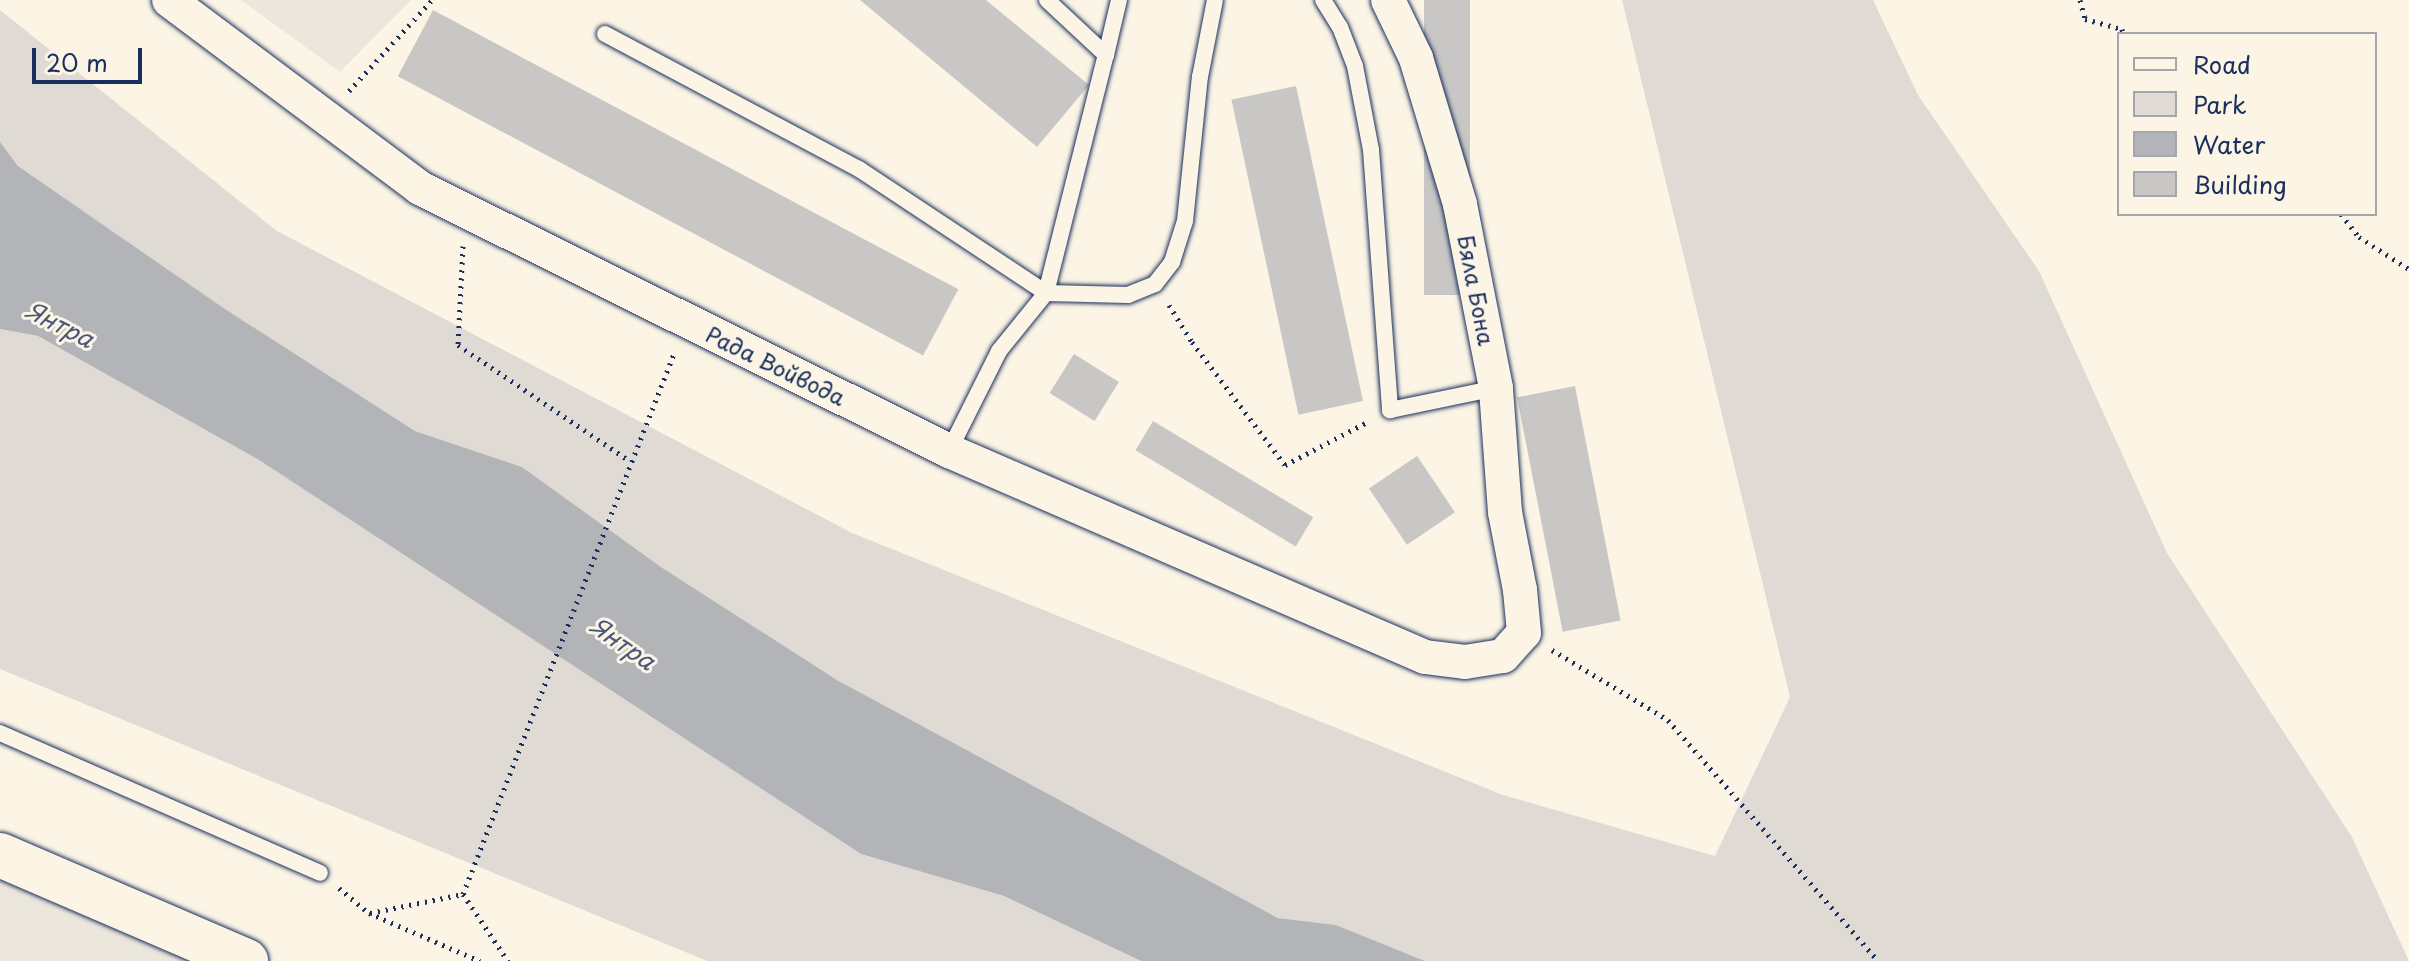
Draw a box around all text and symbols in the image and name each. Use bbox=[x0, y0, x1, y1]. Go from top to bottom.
scale bar bbox=[36, 32, 146, 82]
legend bbox=[2117, 32, 2377, 216]
text: 20 m bbox=[46, 44, 108, 80]
text: Road bbox=[2193, 46, 2251, 82]
text: Park bbox=[2193, 86, 2247, 122]
text: Water bbox=[2193, 126, 2265, 162]
text: Building bbox=[2193, 166, 2287, 202]
street label: Бяла Бона bbox=[1453, 232, 1501, 348]
water label: Янтра bbox=[21, 295, 99, 353]
street label: Рада Войвода bbox=[702, 320, 850, 410]
water label: Янтра bbox=[585, 611, 661, 675]

